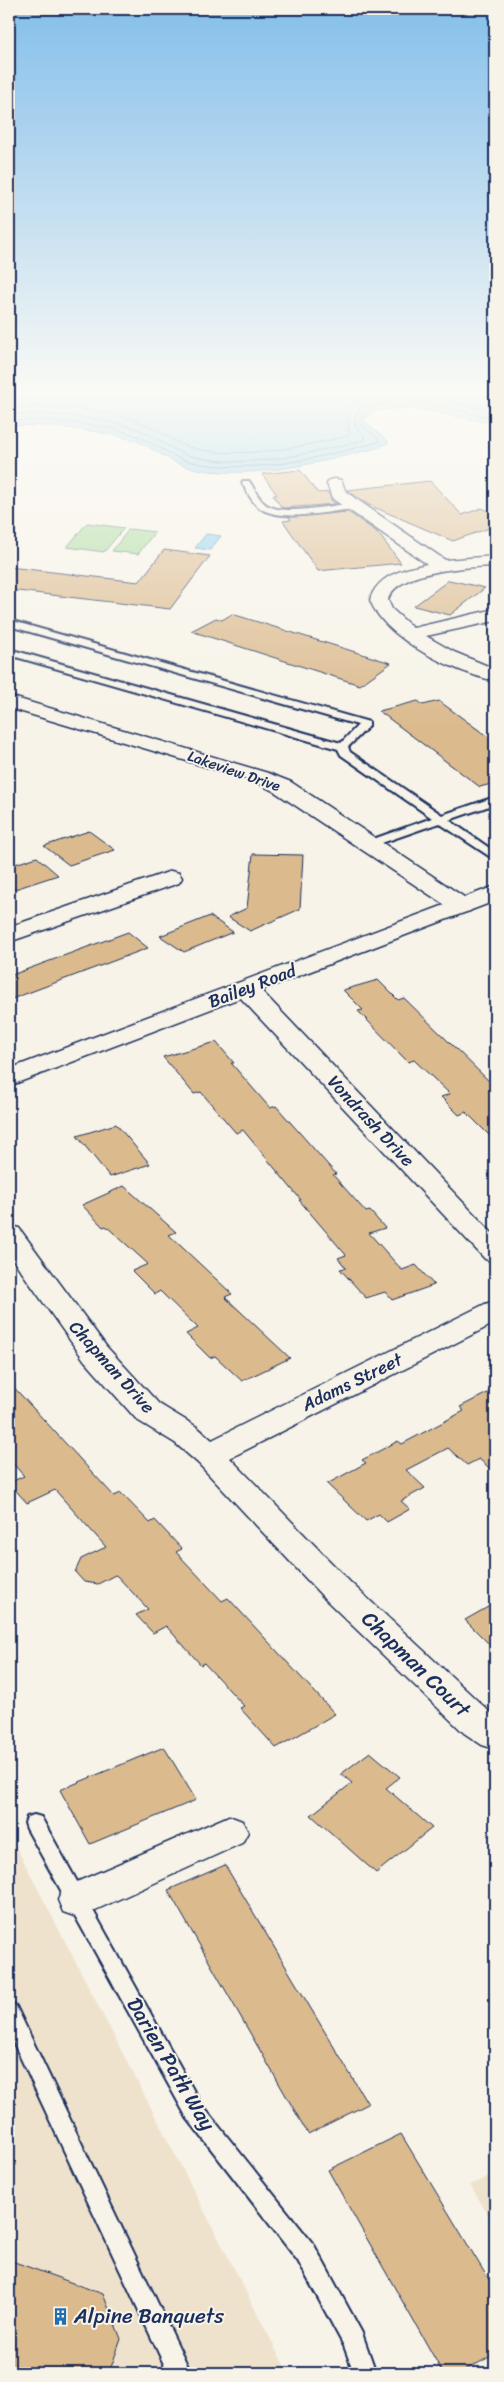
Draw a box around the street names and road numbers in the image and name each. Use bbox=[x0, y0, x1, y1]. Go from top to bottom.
street label: Lakeview Drive bbox=[184, 743, 284, 799]
street label: Bailey Road bbox=[203, 954, 302, 1017]
street label: Vondrash Drive bbox=[319, 1067, 423, 1175]
street label: Chapman Drive bbox=[61, 1313, 163, 1421]
street label: Adams Street bbox=[295, 1344, 408, 1421]
street label: Chapman Court bbox=[352, 1601, 481, 1728]
street label: Darien Path Way bbox=[116, 1990, 226, 2138]

